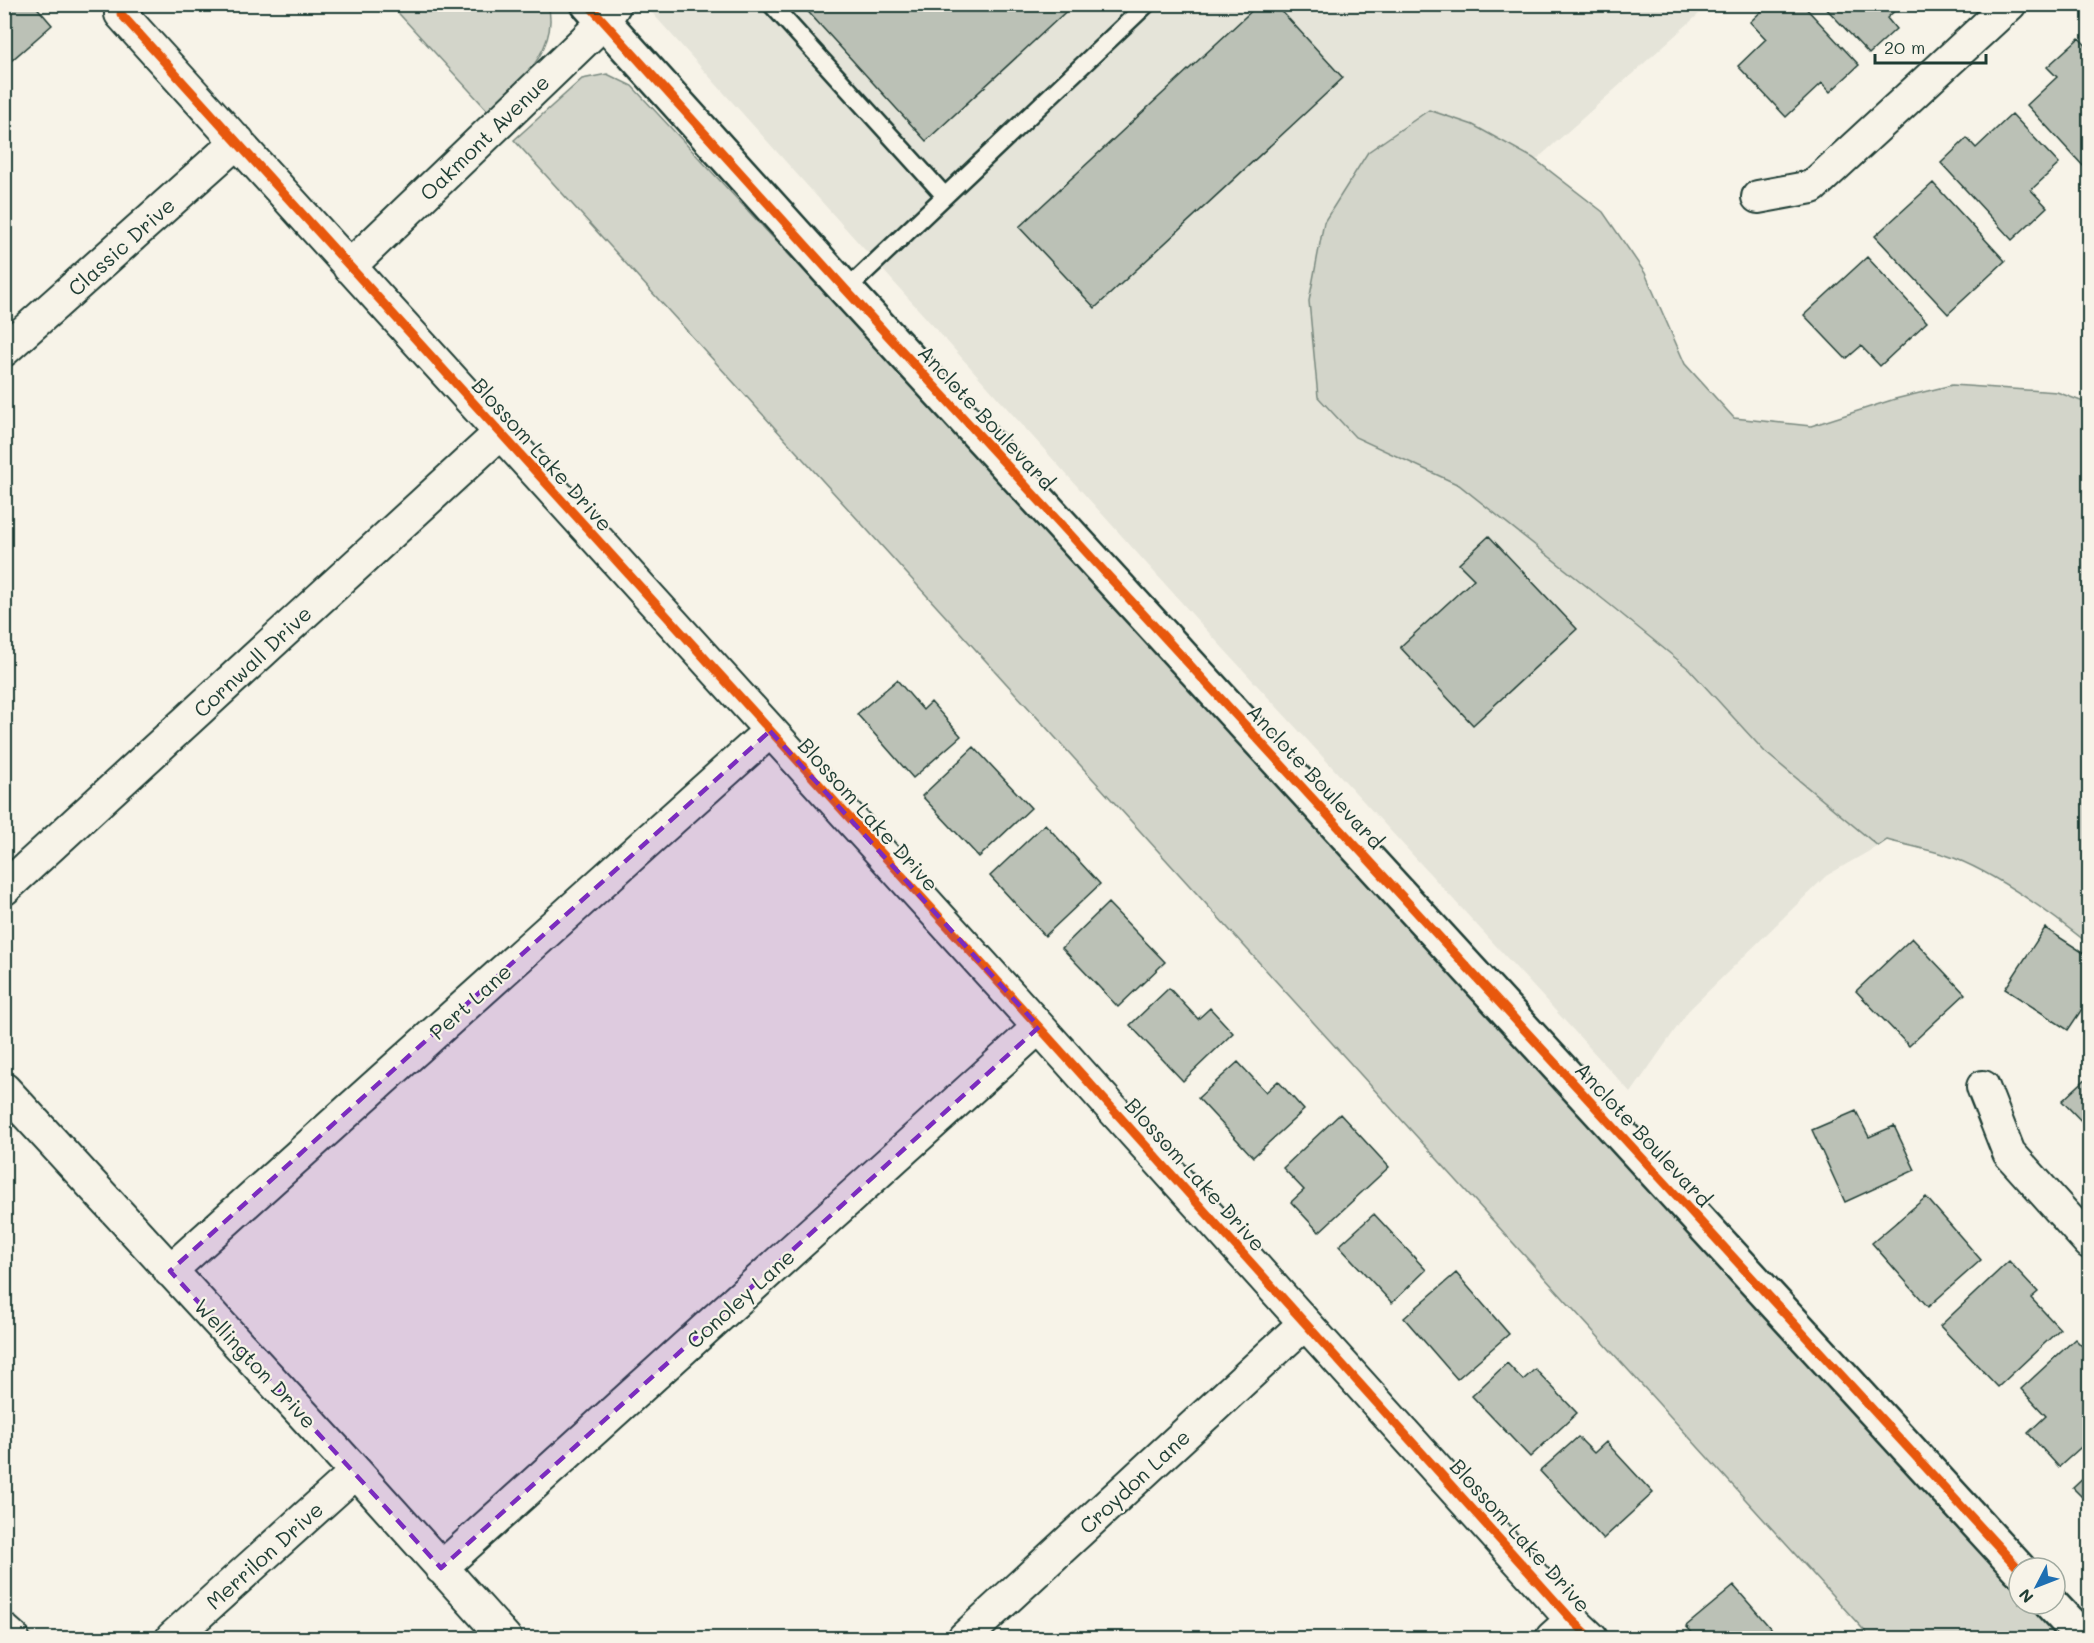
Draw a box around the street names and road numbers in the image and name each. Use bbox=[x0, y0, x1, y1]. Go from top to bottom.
street label: Oakmont Avenue bbox=[413, 68, 555, 206]
street label: Classic Drive bbox=[62, 191, 180, 301]
street label: Anclote Boulevard bbox=[913, 339, 1061, 495]
street label: Blossom Lake Drive bbox=[467, 372, 619, 536]
street label: Cornwall Drive bbox=[187, 599, 317, 723]
street label: Anclote Boulevard bbox=[1242, 698, 1390, 854]
street label: Blossom Lake Drive bbox=[793, 732, 945, 896]
street label: Pert Lane bbox=[423, 957, 517, 1045]
street label: Anclote Boulevard bbox=[1570, 1056, 1718, 1212]
street label: Blossom Lake Drive bbox=[1120, 1092, 1272, 1256]
street label: Conoley Lane bbox=[680, 1242, 800, 1354]
street label: Wellington Drive bbox=[189, 1292, 323, 1434]
street label: Croydon Lane bbox=[1073, 1423, 1195, 1539]
street label: Blossom Lake Drive bbox=[1445, 1453, 1597, 1617]
street label: Merrilon Drive bbox=[200, 1495, 328, 1615]

